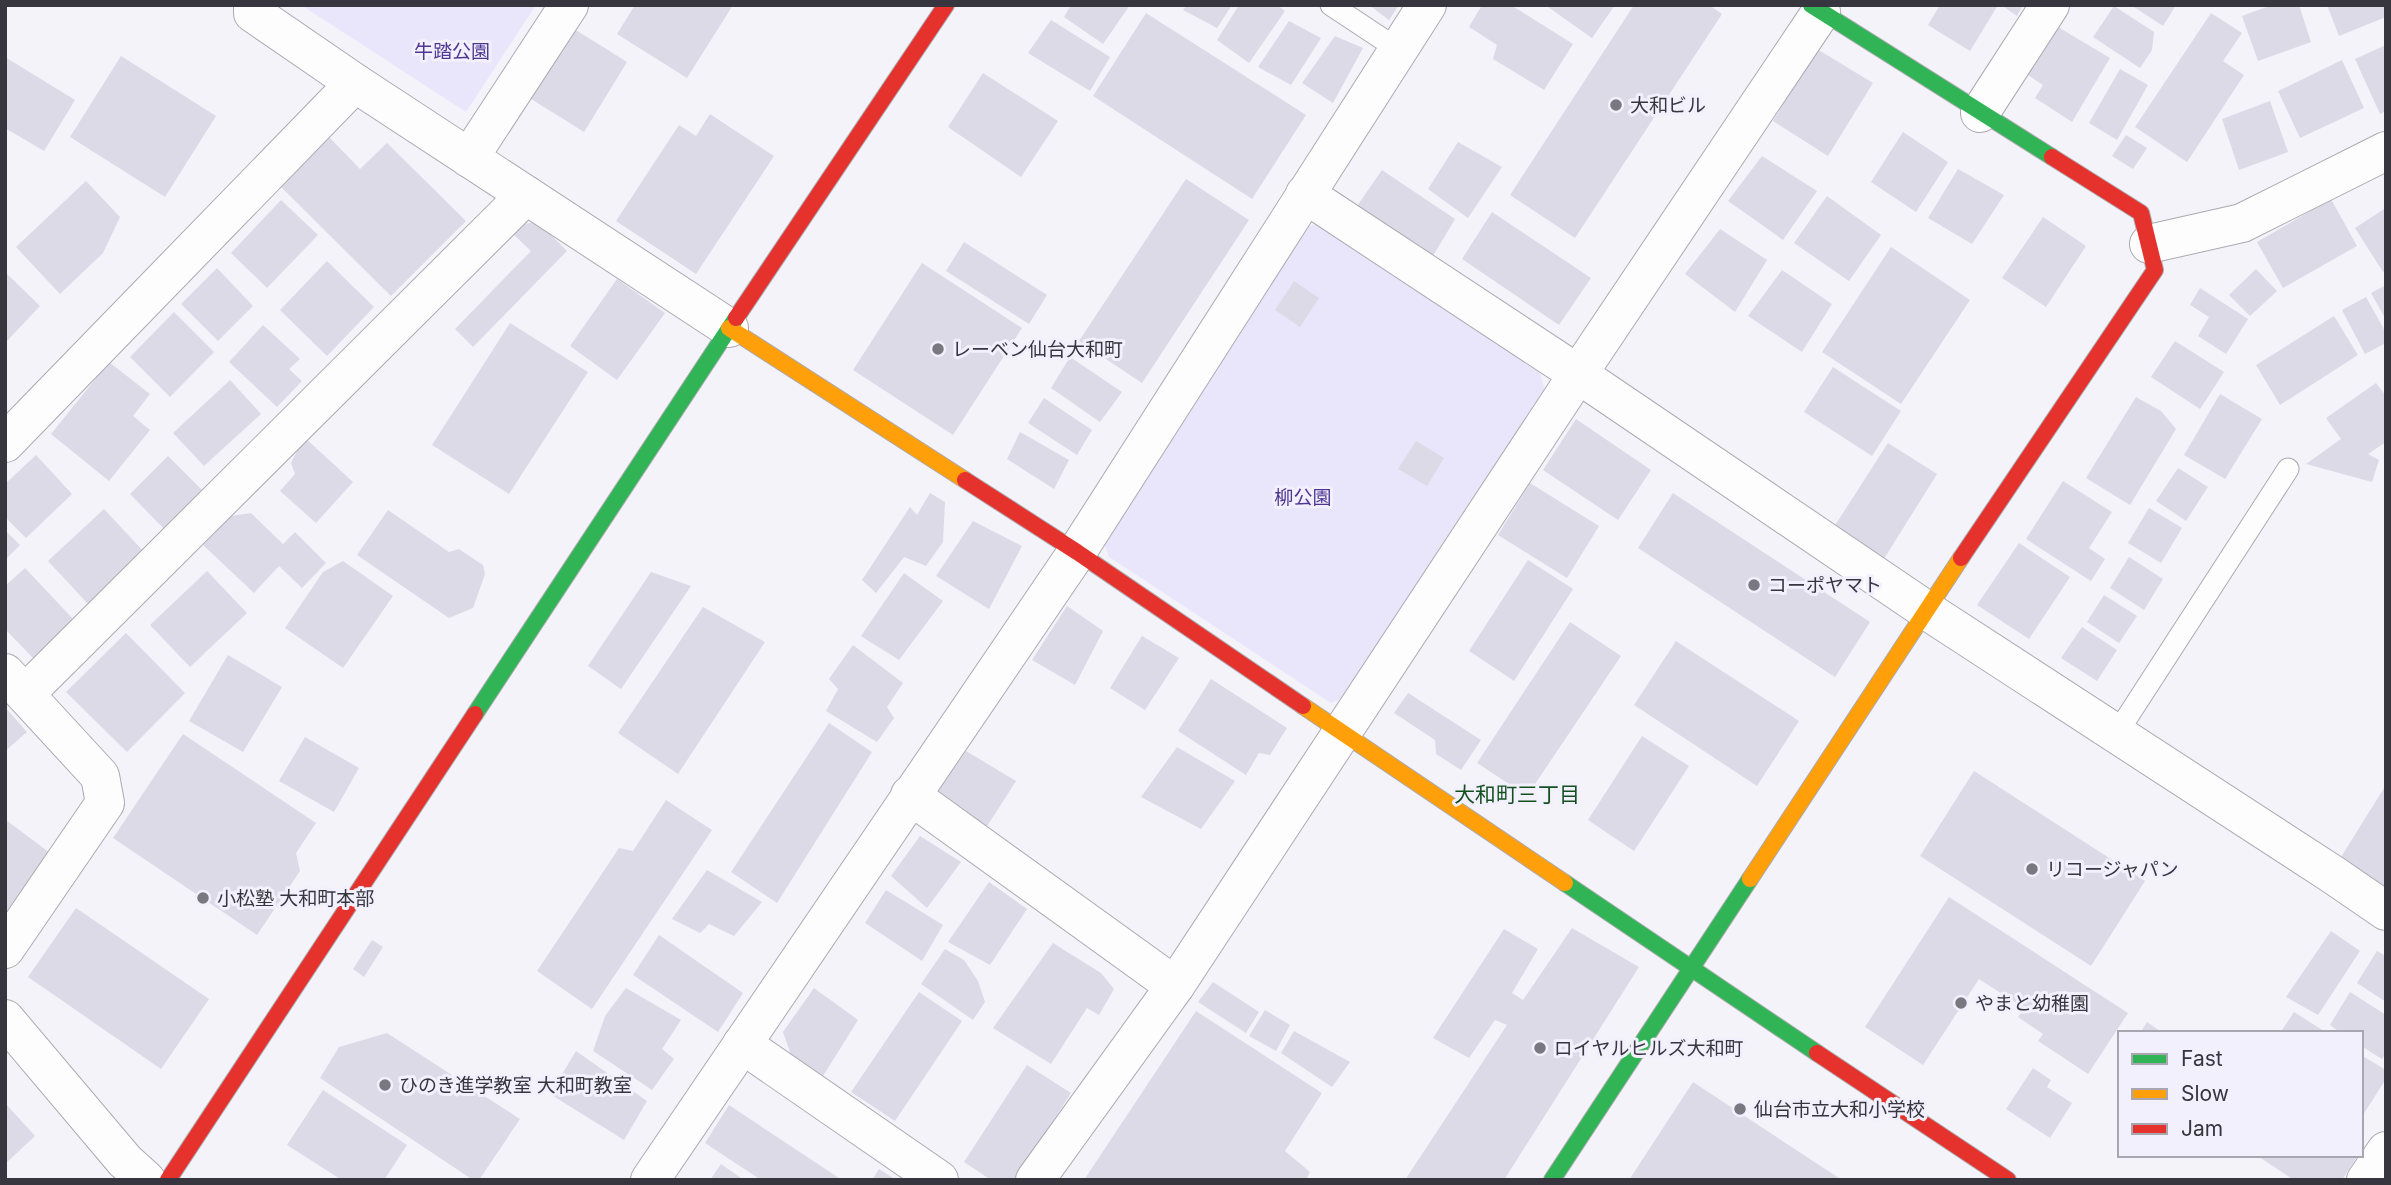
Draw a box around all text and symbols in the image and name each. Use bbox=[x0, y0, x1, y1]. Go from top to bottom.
park label: 牛踏公園 bbox=[414, 40, 490, 63]
place label: 大和ビル bbox=[1630, 94, 1706, 117]
marker: 大和ビル bbox=[1608, 97, 1624, 113]
place label: レーベン仙台大和町 bbox=[952, 338, 1123, 361]
marker: レーベン仙台大和町 bbox=[930, 341, 946, 357]
park label: 柳公園 bbox=[1274, 486, 1332, 509]
place label: コーポヤマト bbox=[1768, 574, 1882, 597]
marker: コーポヤマト bbox=[1746, 577, 1762, 593]
district label: 大和町三丁目 bbox=[1454, 782, 1580, 807]
place label: リコージャパン bbox=[2046, 858, 2179, 881]
marker: リコージャパン bbox=[2024, 861, 2040, 877]
place label: 小松塾 大和町本部 bbox=[217, 887, 374, 910]
marker: 小松塾 大和町本部 bbox=[195, 890, 211, 906]
place label: やまと幼稚園 bbox=[1975, 992, 2089, 1015]
marker: やまと幼稚園 bbox=[1953, 995, 1969, 1011]
legend bbox=[2118, 1031, 2363, 1157]
place label: ロイヤルヒルズ大和町 bbox=[1554, 1037, 1743, 1060]
marker: ロイヤルヒルズ大和町 bbox=[1532, 1040, 1548, 1056]
text: Fast bbox=[2181, 1046, 2223, 1071]
place label: ひのき進学教室 大和町教室 bbox=[399, 1074, 632, 1097]
marker: ひのき進学教室 大和町教室 bbox=[377, 1077, 393, 1093]
text: Slow bbox=[2181, 1081, 2229, 1106]
place label: 仙台市立大和小学校 bbox=[1754, 1098, 1925, 1121]
marker: 仙台市立大和小学校 bbox=[1732, 1101, 1748, 1117]
text: Jam bbox=[2181, 1116, 2223, 1141]

